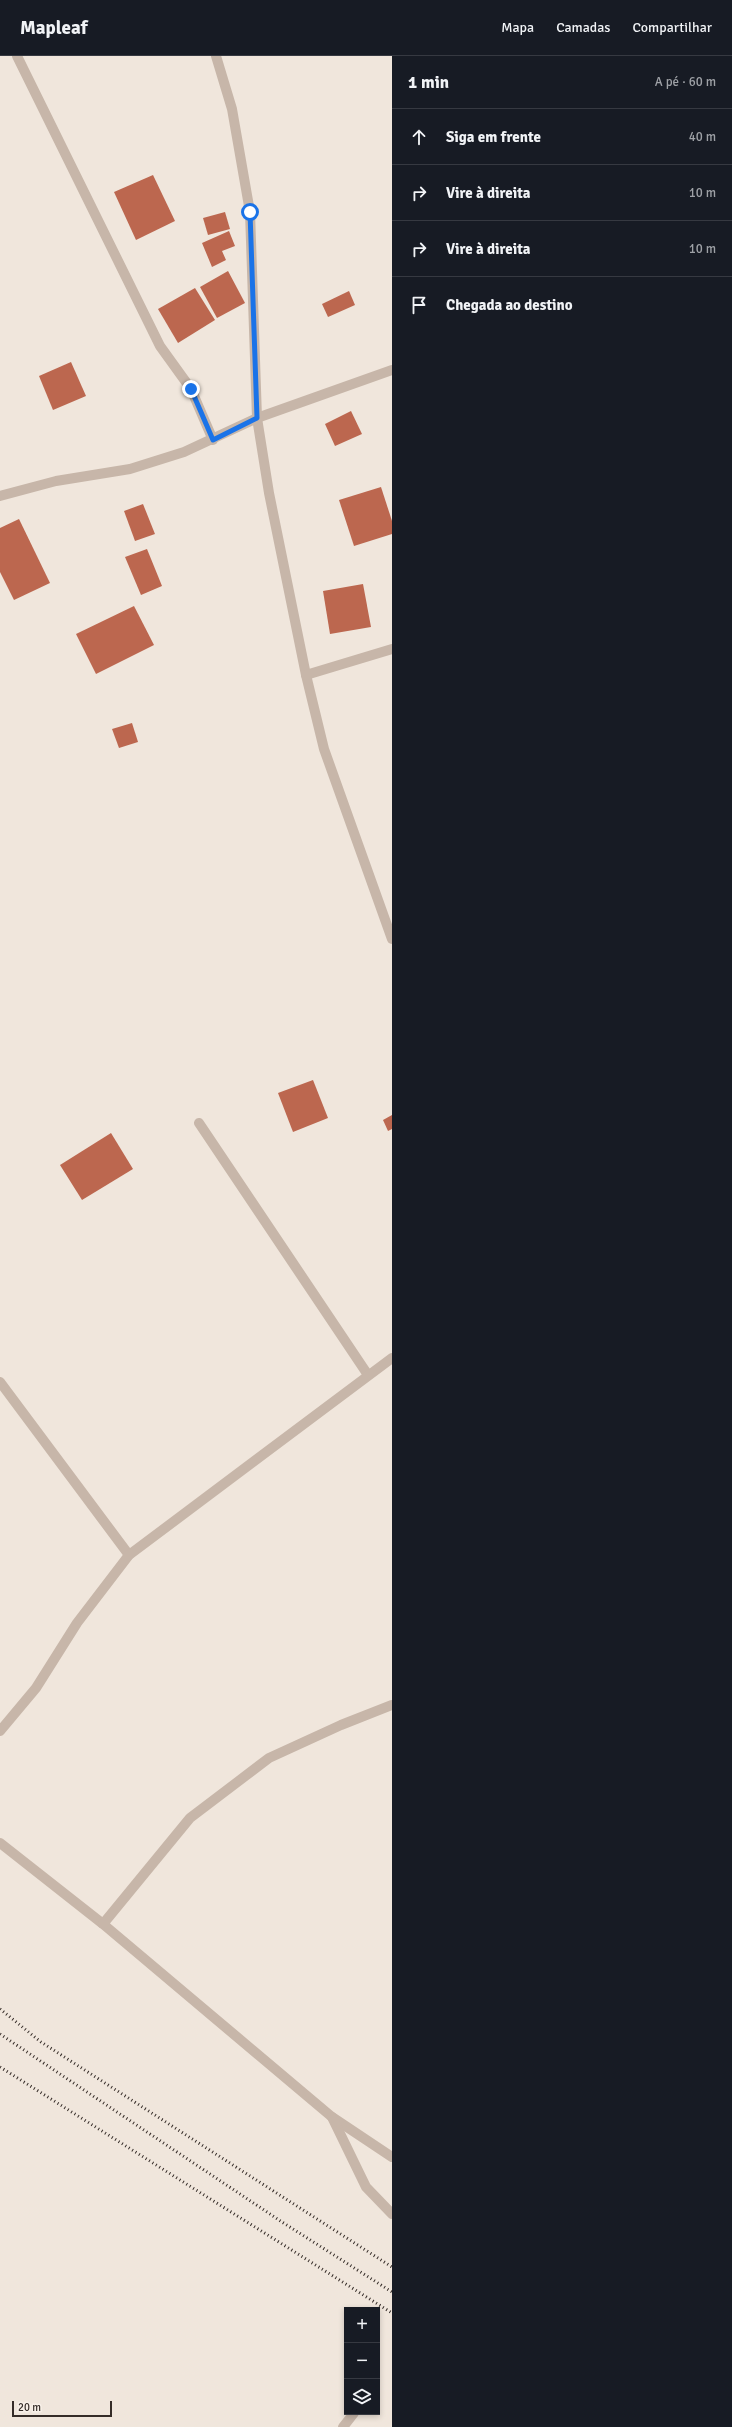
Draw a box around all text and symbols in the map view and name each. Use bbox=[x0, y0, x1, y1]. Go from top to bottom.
text: Mapleaf bbox=[20, 16, 88, 40]
text: Mapa bbox=[501, 19, 534, 36]
text: Camadas bbox=[556, 19, 610, 36]
text: Compartilhar bbox=[632, 19, 712, 36]
text: 1 min bbox=[408, 72, 449, 93]
text: A pé · 60 m bbox=[655, 74, 716, 90]
icon: ahead bbox=[408, 126, 430, 148]
text: Siga em frente bbox=[446, 128, 541, 146]
text: 40 m bbox=[689, 129, 716, 145]
icon: right bbox=[408, 182, 430, 204]
text: Vire à direita bbox=[446, 184, 530, 202]
text: 10 m bbox=[689, 185, 716, 201]
route start bbox=[241, 203, 259, 221]
icon: right bbox=[408, 238, 430, 260]
text: Vire à direita bbox=[446, 240, 530, 258]
text: 10 m bbox=[689, 241, 716, 257]
icon: arrive bbox=[408, 294, 430, 316]
text: Chegada ao destino bbox=[446, 296, 573, 314]
route end bbox=[182, 380, 200, 398]
map controls bbox=[344, 2307, 380, 2415]
button: + bbox=[344, 2307, 380, 2343]
button: − bbox=[344, 2343, 380, 2379]
button: layers bbox=[344, 2379, 380, 2415]
scale bar bbox=[12, 2399, 112, 2418]
text: 20 m bbox=[18, 2401, 41, 2414]

